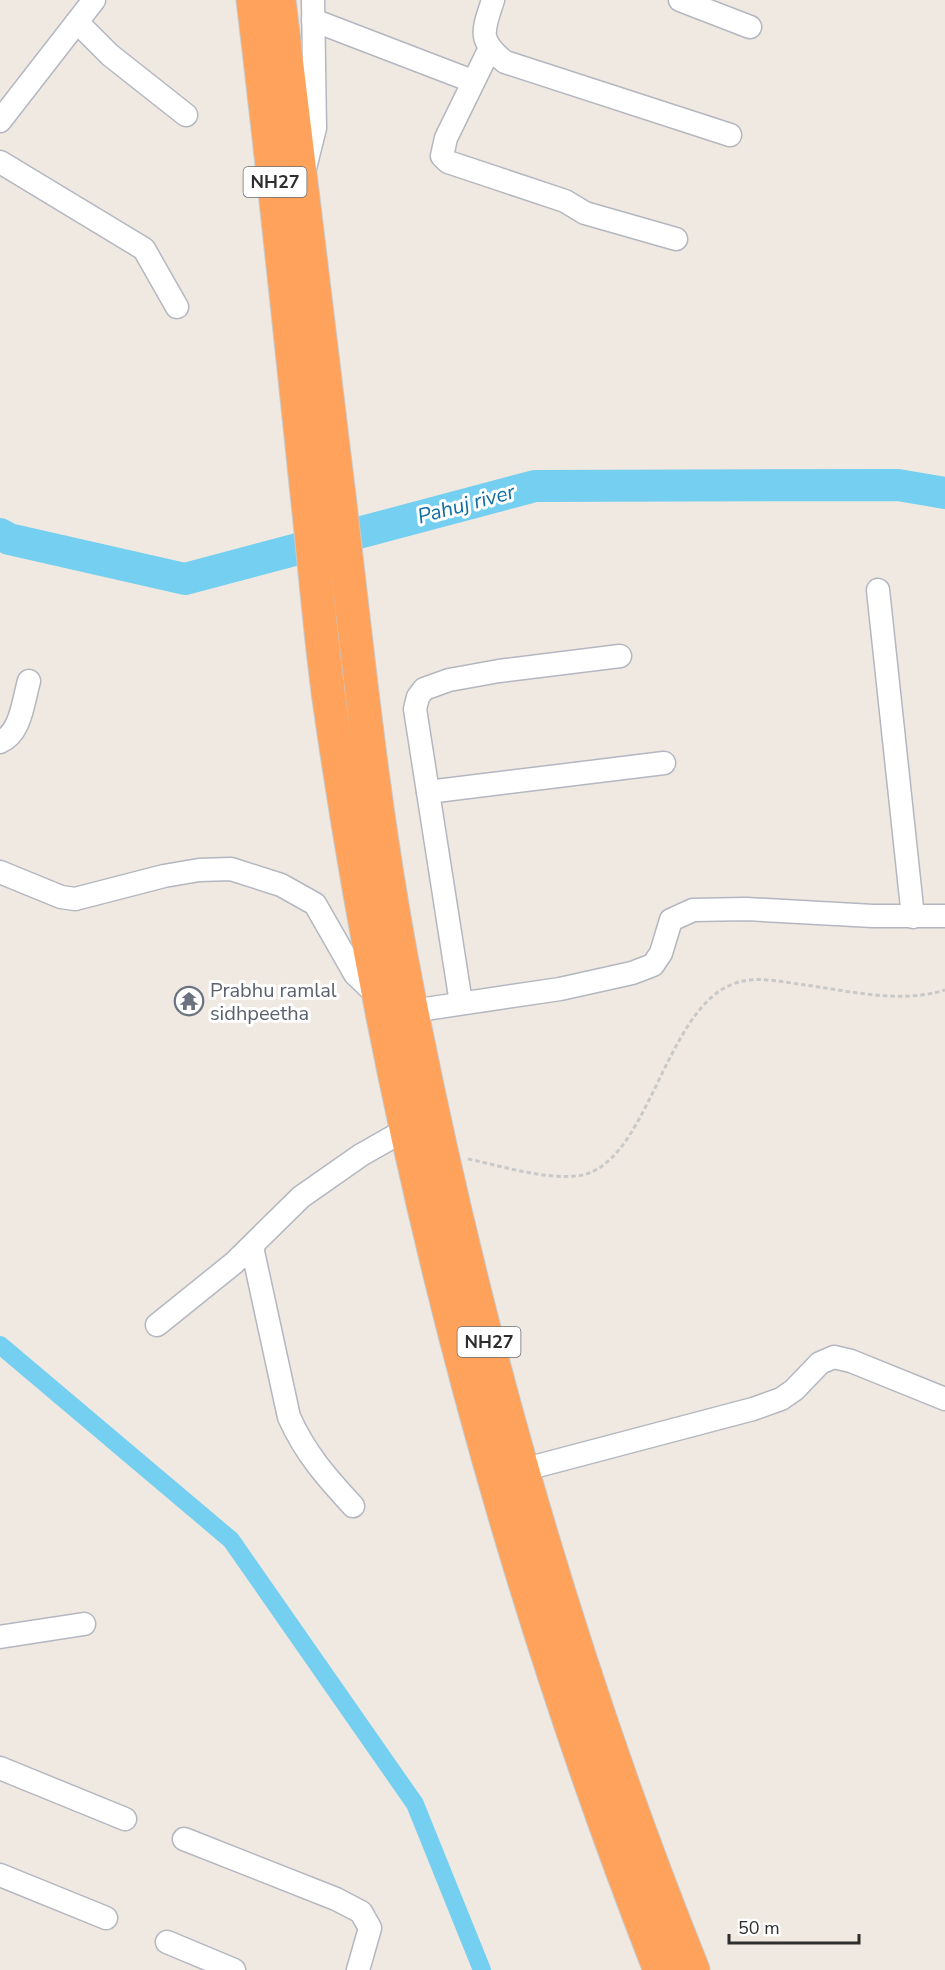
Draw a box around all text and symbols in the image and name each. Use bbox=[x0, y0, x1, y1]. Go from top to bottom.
road number: NH27 bbox=[244, 167, 306, 197]
water label: Pahuj river bbox=[414, 477, 518, 530]
place label: Prabhu ramlal sidhpeetha bbox=[210, 977, 337, 1027]
temple icon: Prabhu ramlal sidhpeetha bbox=[173, 985, 205, 1017]
road number: NH27 bbox=[458, 1327, 520, 1357]
scale bar bbox=[729, 1907, 860, 1945]
text: 50 m bbox=[738, 1916, 780, 1940]

